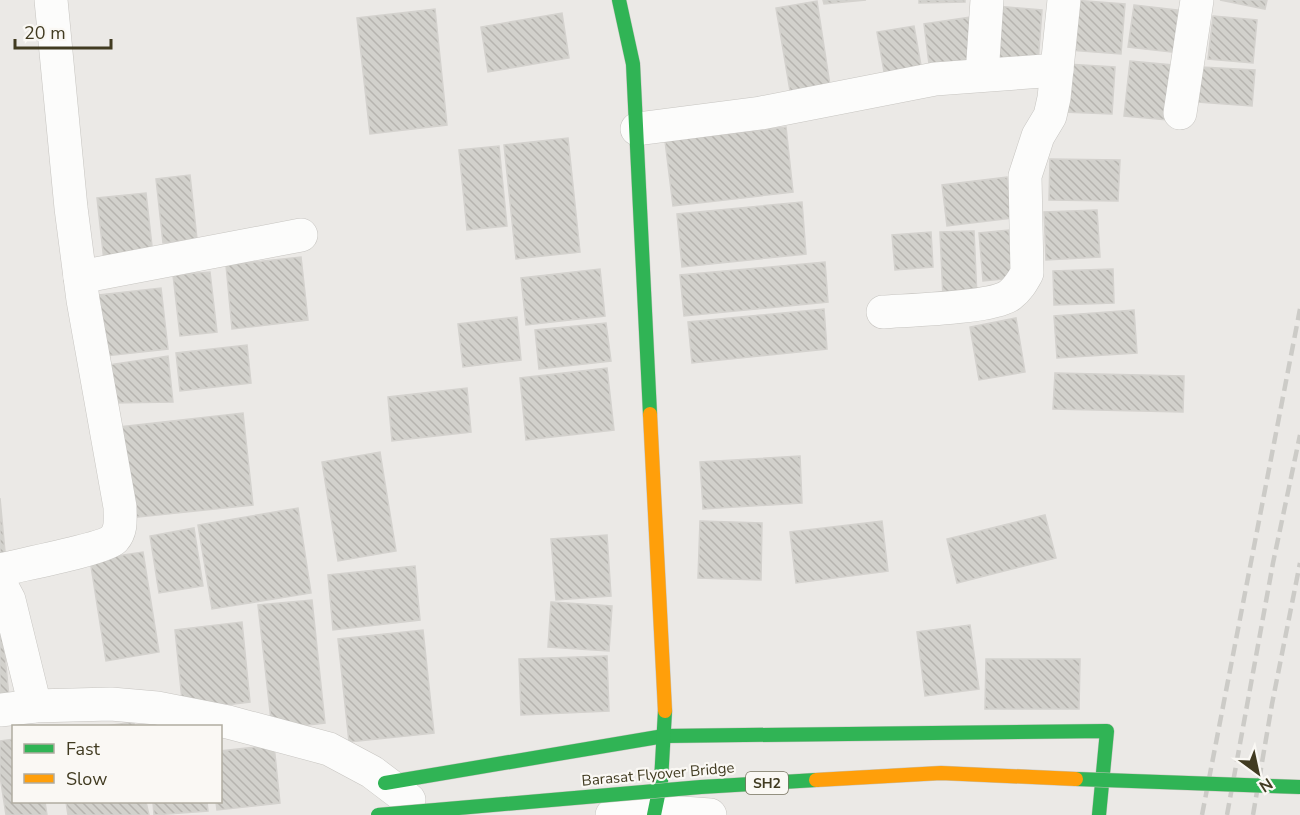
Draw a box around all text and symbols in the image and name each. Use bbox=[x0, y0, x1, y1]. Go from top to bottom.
scale bar bbox=[15, 12, 111, 50]
text: 20 m bbox=[24, 21, 66, 45]
legend bbox=[12, 725, 222, 803]
text: Fast bbox=[66, 737, 101, 761]
north arrow bbox=[1228, 743, 1288, 803]
street label: Barasat Flyover Bridge bbox=[581, 757, 735, 791]
text: Slow bbox=[66, 767, 107, 791]
road number: SH2 bbox=[746, 772, 788, 794]
text: N bbox=[1255, 772, 1277, 797]

